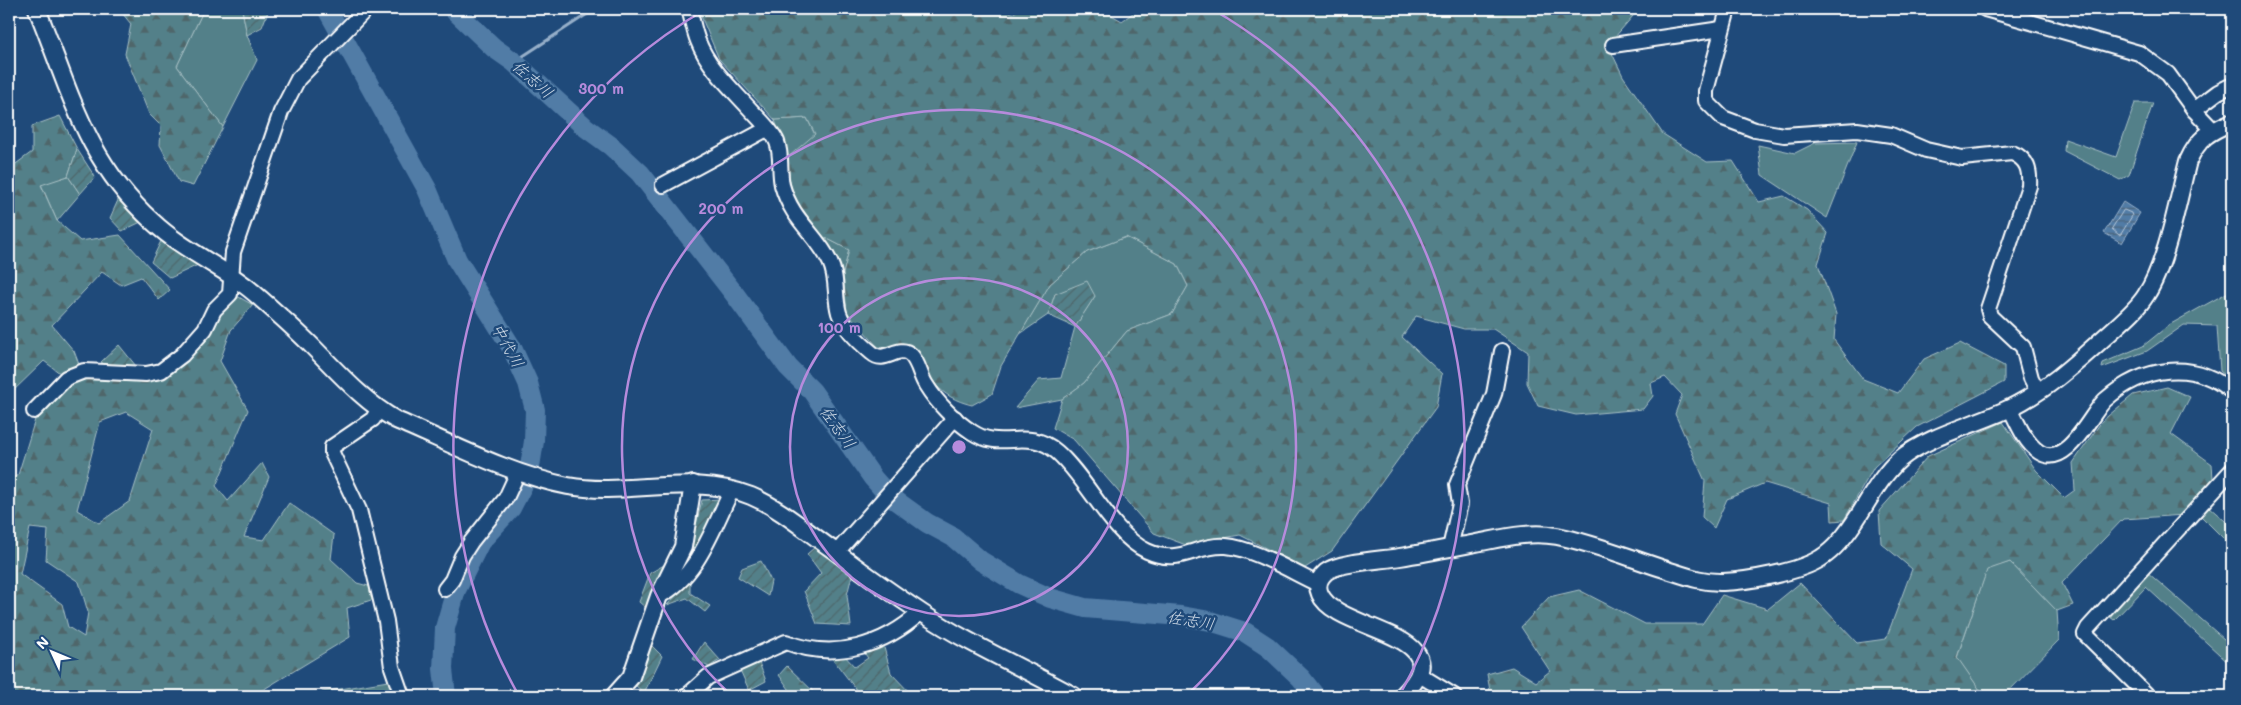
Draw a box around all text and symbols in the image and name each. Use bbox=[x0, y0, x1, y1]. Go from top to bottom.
water label: 佐志川 bbox=[508, 55, 558, 102]
text: 300 m bbox=[578, 78, 624, 98]
text: 200 m bbox=[699, 198, 744, 218]
text: 100 m bbox=[817, 317, 861, 337]
water label: 中代川 bbox=[488, 319, 529, 371]
water label: 佐志川 bbox=[816, 401, 861, 452]
centre of rings bbox=[950, 438, 968, 456]
water label: 佐志川 bbox=[1166, 605, 1216, 634]
north arrow bbox=[28, 628, 78, 678]
text: N bbox=[32, 632, 53, 653]

